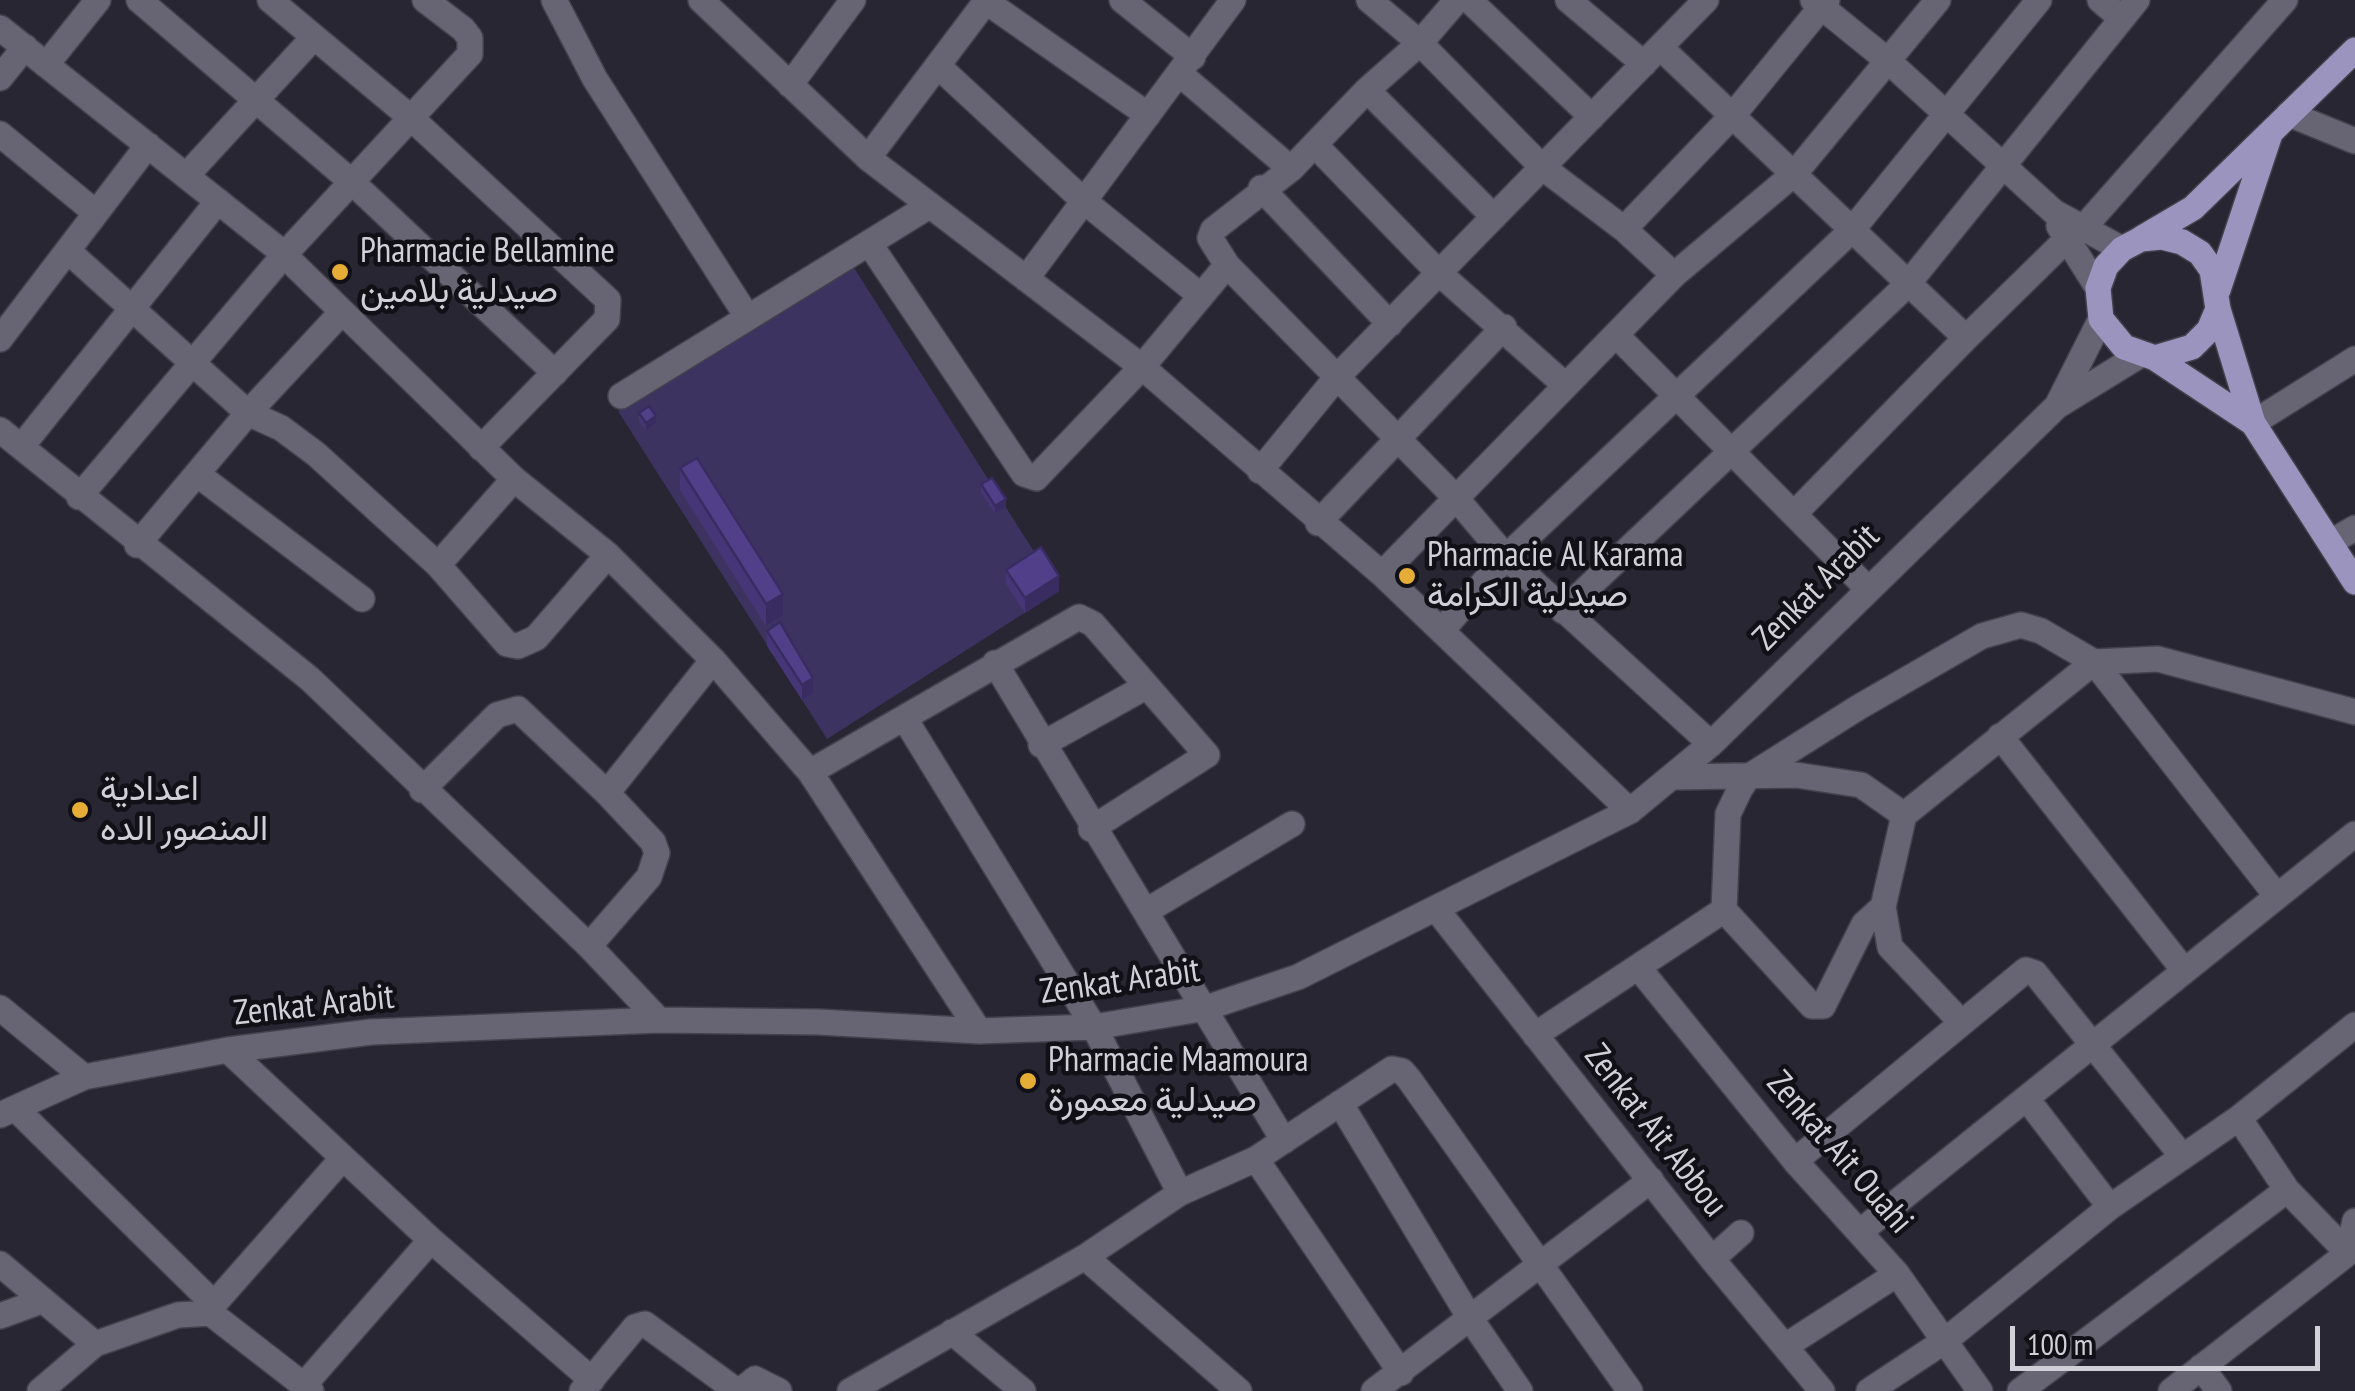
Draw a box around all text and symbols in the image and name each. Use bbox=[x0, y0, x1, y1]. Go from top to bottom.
place label: Pharmacie Bellamine صيدلية بلامين bbox=[360, 231, 615, 313]
marker: Pharmacie Bellamine صيدلية بلامين bbox=[329, 261, 351, 283]
street label: Zenkat Arabit bbox=[1745, 516, 1889, 660]
place label: Pharmacie Al Karama صيدلية الكرامة bbox=[1427, 535, 1684, 617]
marker: Pharmacie Al Karama صيدلية الكرامة bbox=[1396, 565, 1418, 587]
place label: اعدادية المنصور الده bbox=[100, 769, 268, 851]
marker: اعدادية المنصور الده bbox=[69, 799, 91, 821]
street label: Zenkat Arabit bbox=[1037, 950, 1203, 1014]
street label: Zenkat Arabit bbox=[232, 977, 396, 1035]
street label: Zenkat Ait Abbou bbox=[1575, 1037, 1735, 1225]
place label: Pharmacie Maamoura صيدلية معمورة bbox=[1048, 1040, 1308, 1122]
street label: Zenkat Ait Ouahi bbox=[1757, 1063, 1921, 1243]
marker: Pharmacie Maamoura صيدلية معمورة bbox=[1017, 1070, 1039, 1092]
scale bar bbox=[2015, 1306, 2325, 1368]
text: 100 m bbox=[2027, 1324, 2093, 1363]

